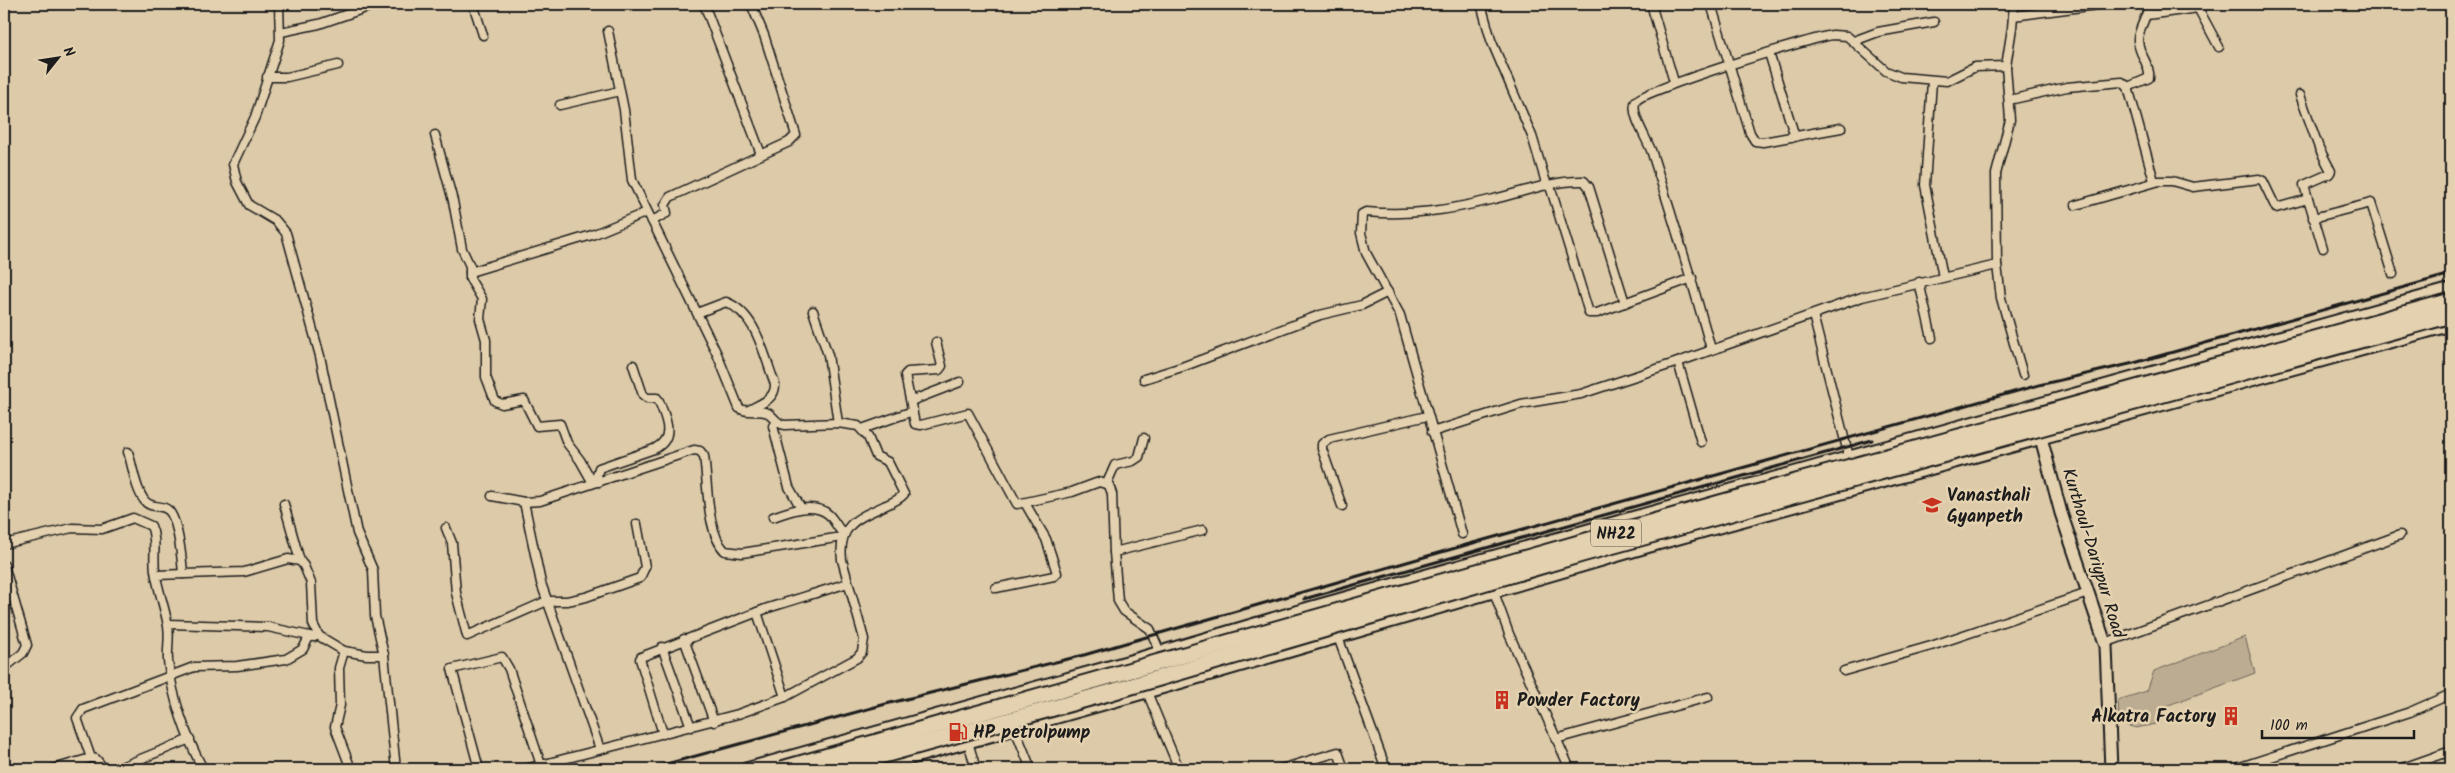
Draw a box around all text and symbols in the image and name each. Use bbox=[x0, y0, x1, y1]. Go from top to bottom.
north arrow bbox=[32, 32, 82, 82]
text: N bbox=[57, 43, 80, 61]
street label: Kurthoul-Dariypur Road bbox=[2053, 465, 2133, 643]
place label: Vanasthali Gyanpeth bbox=[1947, 482, 2031, 532]
school or university icon: Vanasthali Gyanpeth bbox=[1921, 494, 1943, 516]
road number: NH22 bbox=[1591, 520, 1641, 546]
place label: Powder Factory bbox=[1517, 687, 1640, 716]
building icon: Powder Factory bbox=[1491, 689, 1513, 711]
place label: Alkatra Factory bbox=[2091, 703, 2217, 732]
building icon: Alkatra Factory bbox=[2220, 705, 2242, 727]
scale bar bbox=[2262, 708, 2415, 740]
text: 100 m bbox=[2270, 714, 2308, 738]
place label: HP petrolpump bbox=[973, 719, 1091, 748]
fuel station icon: HP petrolpump bbox=[947, 721, 969, 743]

